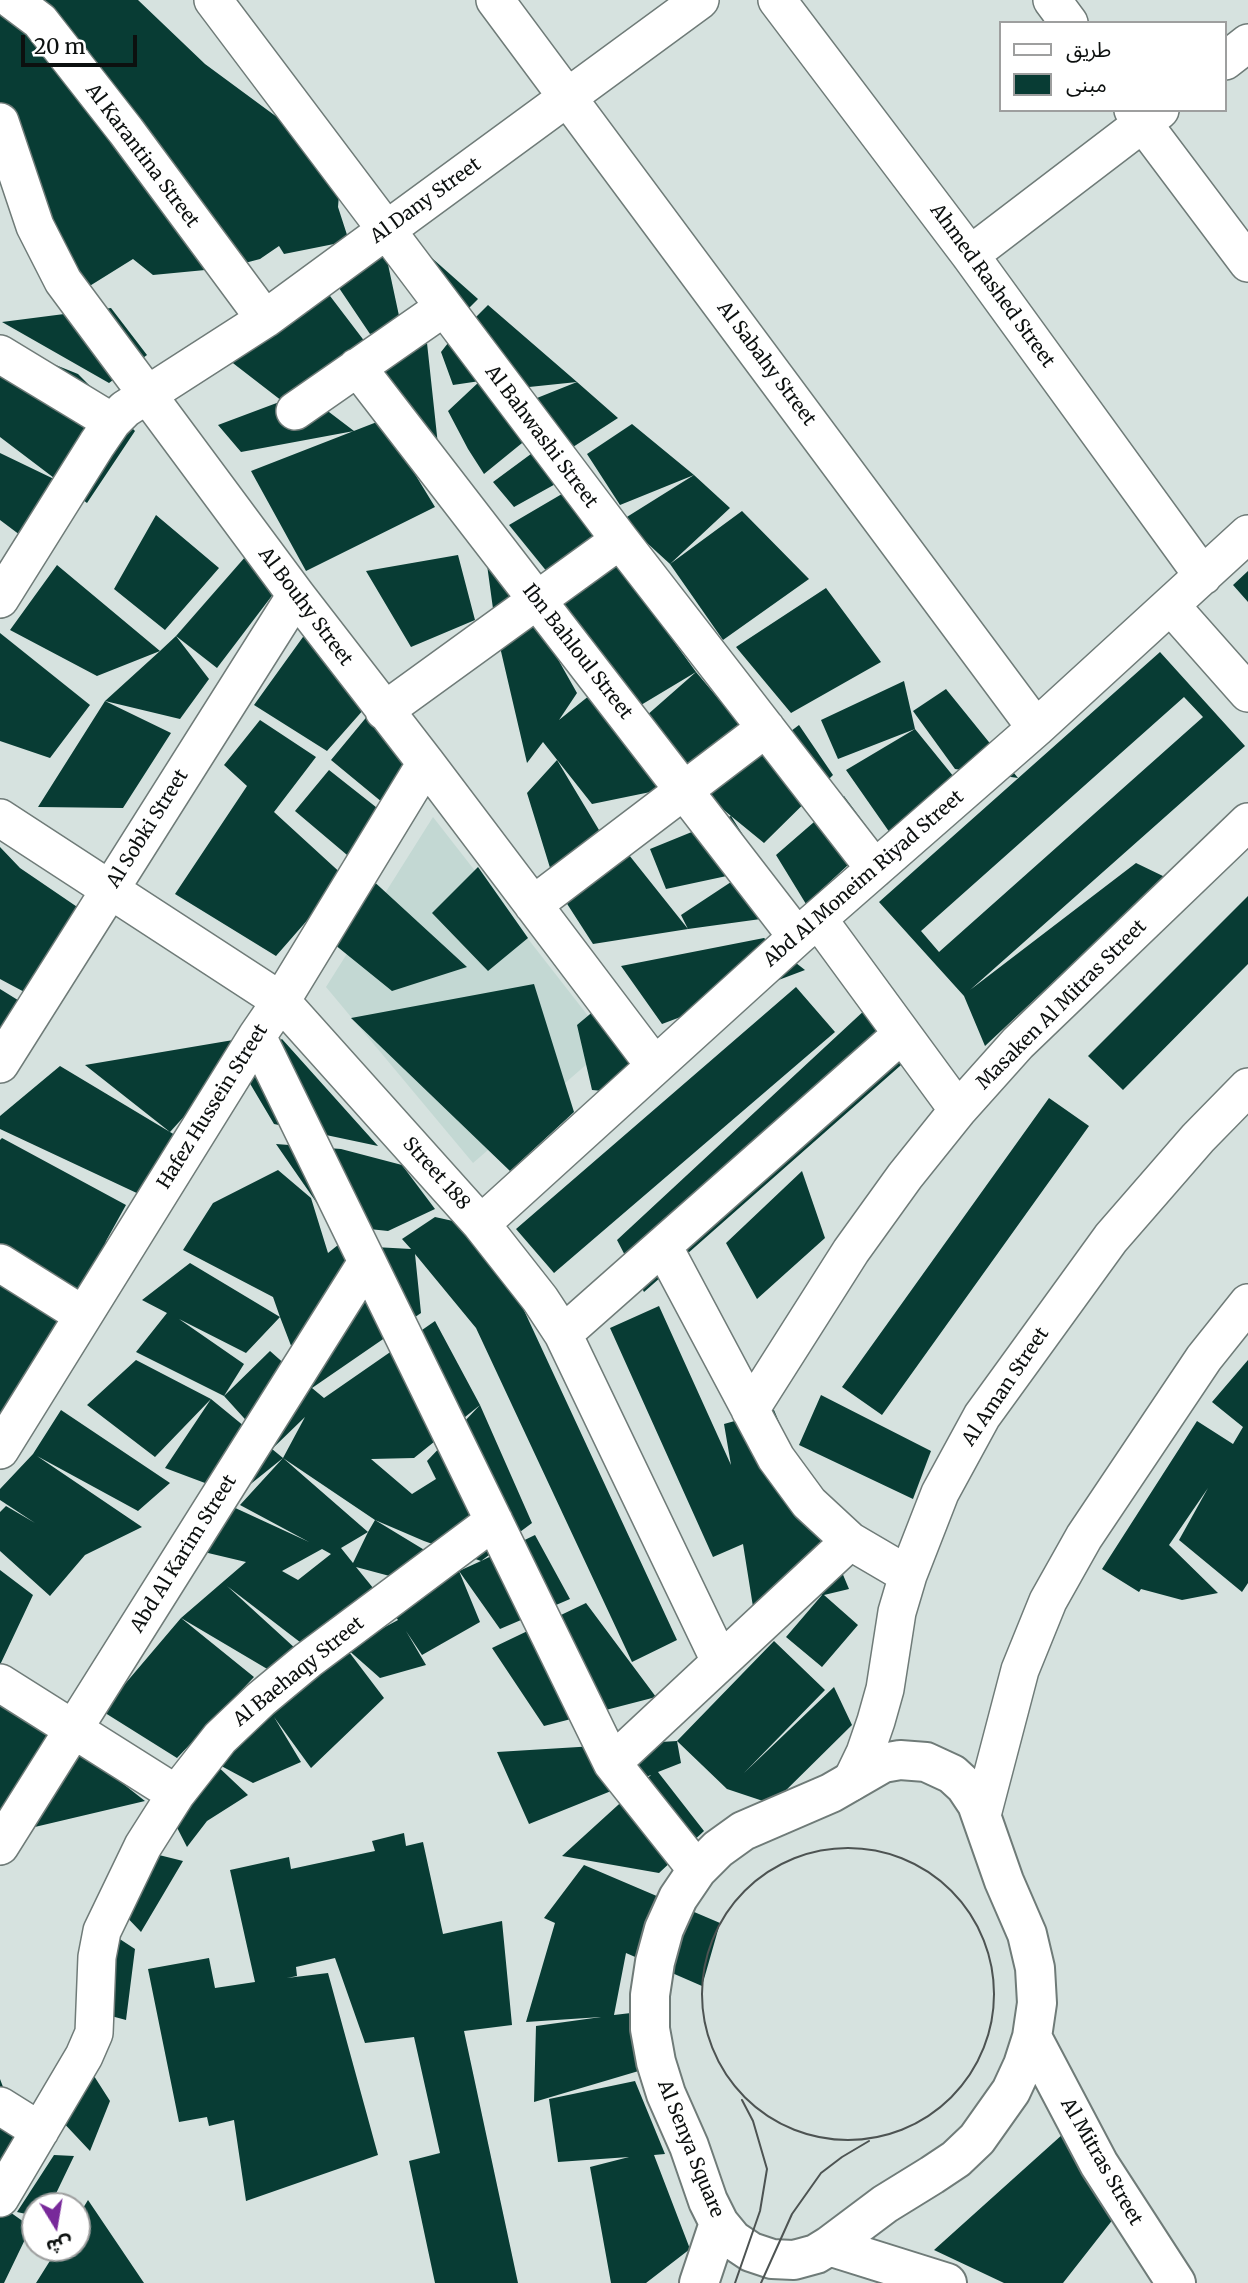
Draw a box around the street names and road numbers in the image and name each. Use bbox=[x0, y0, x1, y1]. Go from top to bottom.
street label: Al Karantina Street bbox=[81, 80, 203, 232]
street label: Al Dany Street bbox=[366, 153, 486, 249]
street label: Ahmed Rashed Street bbox=[925, 200, 1059, 372]
street label: Al Sabahy Street bbox=[712, 297, 820, 431]
street label: Al Bahwashi Street bbox=[480, 361, 602, 513]
street label: Al Bouhy Street bbox=[253, 543, 357, 671]
street label: Ibn Bahloul Street bbox=[517, 580, 637, 724]
street label: Al Sobki Street bbox=[103, 766, 193, 892]
street label: Abd Al Moneim Riyad Street bbox=[759, 786, 969, 972]
street label: Masaken Al Mitras Street bbox=[972, 915, 1152, 1095]
street label: Hafez Hussein Street bbox=[153, 1020, 273, 1194]
street label: Street 188 bbox=[398, 1133, 474, 1215]
street label: Al Aman Street bbox=[958, 1323, 1054, 1451]
street label: Abd Al Karim Street bbox=[126, 1471, 242, 1637]
street label: Al Baehaqy Street bbox=[229, 1612, 369, 1732]
street label: Al Senya Square bbox=[652, 2077, 728, 2221]
street label: Al Mitras Street bbox=[1055, 2094, 1147, 2230]

